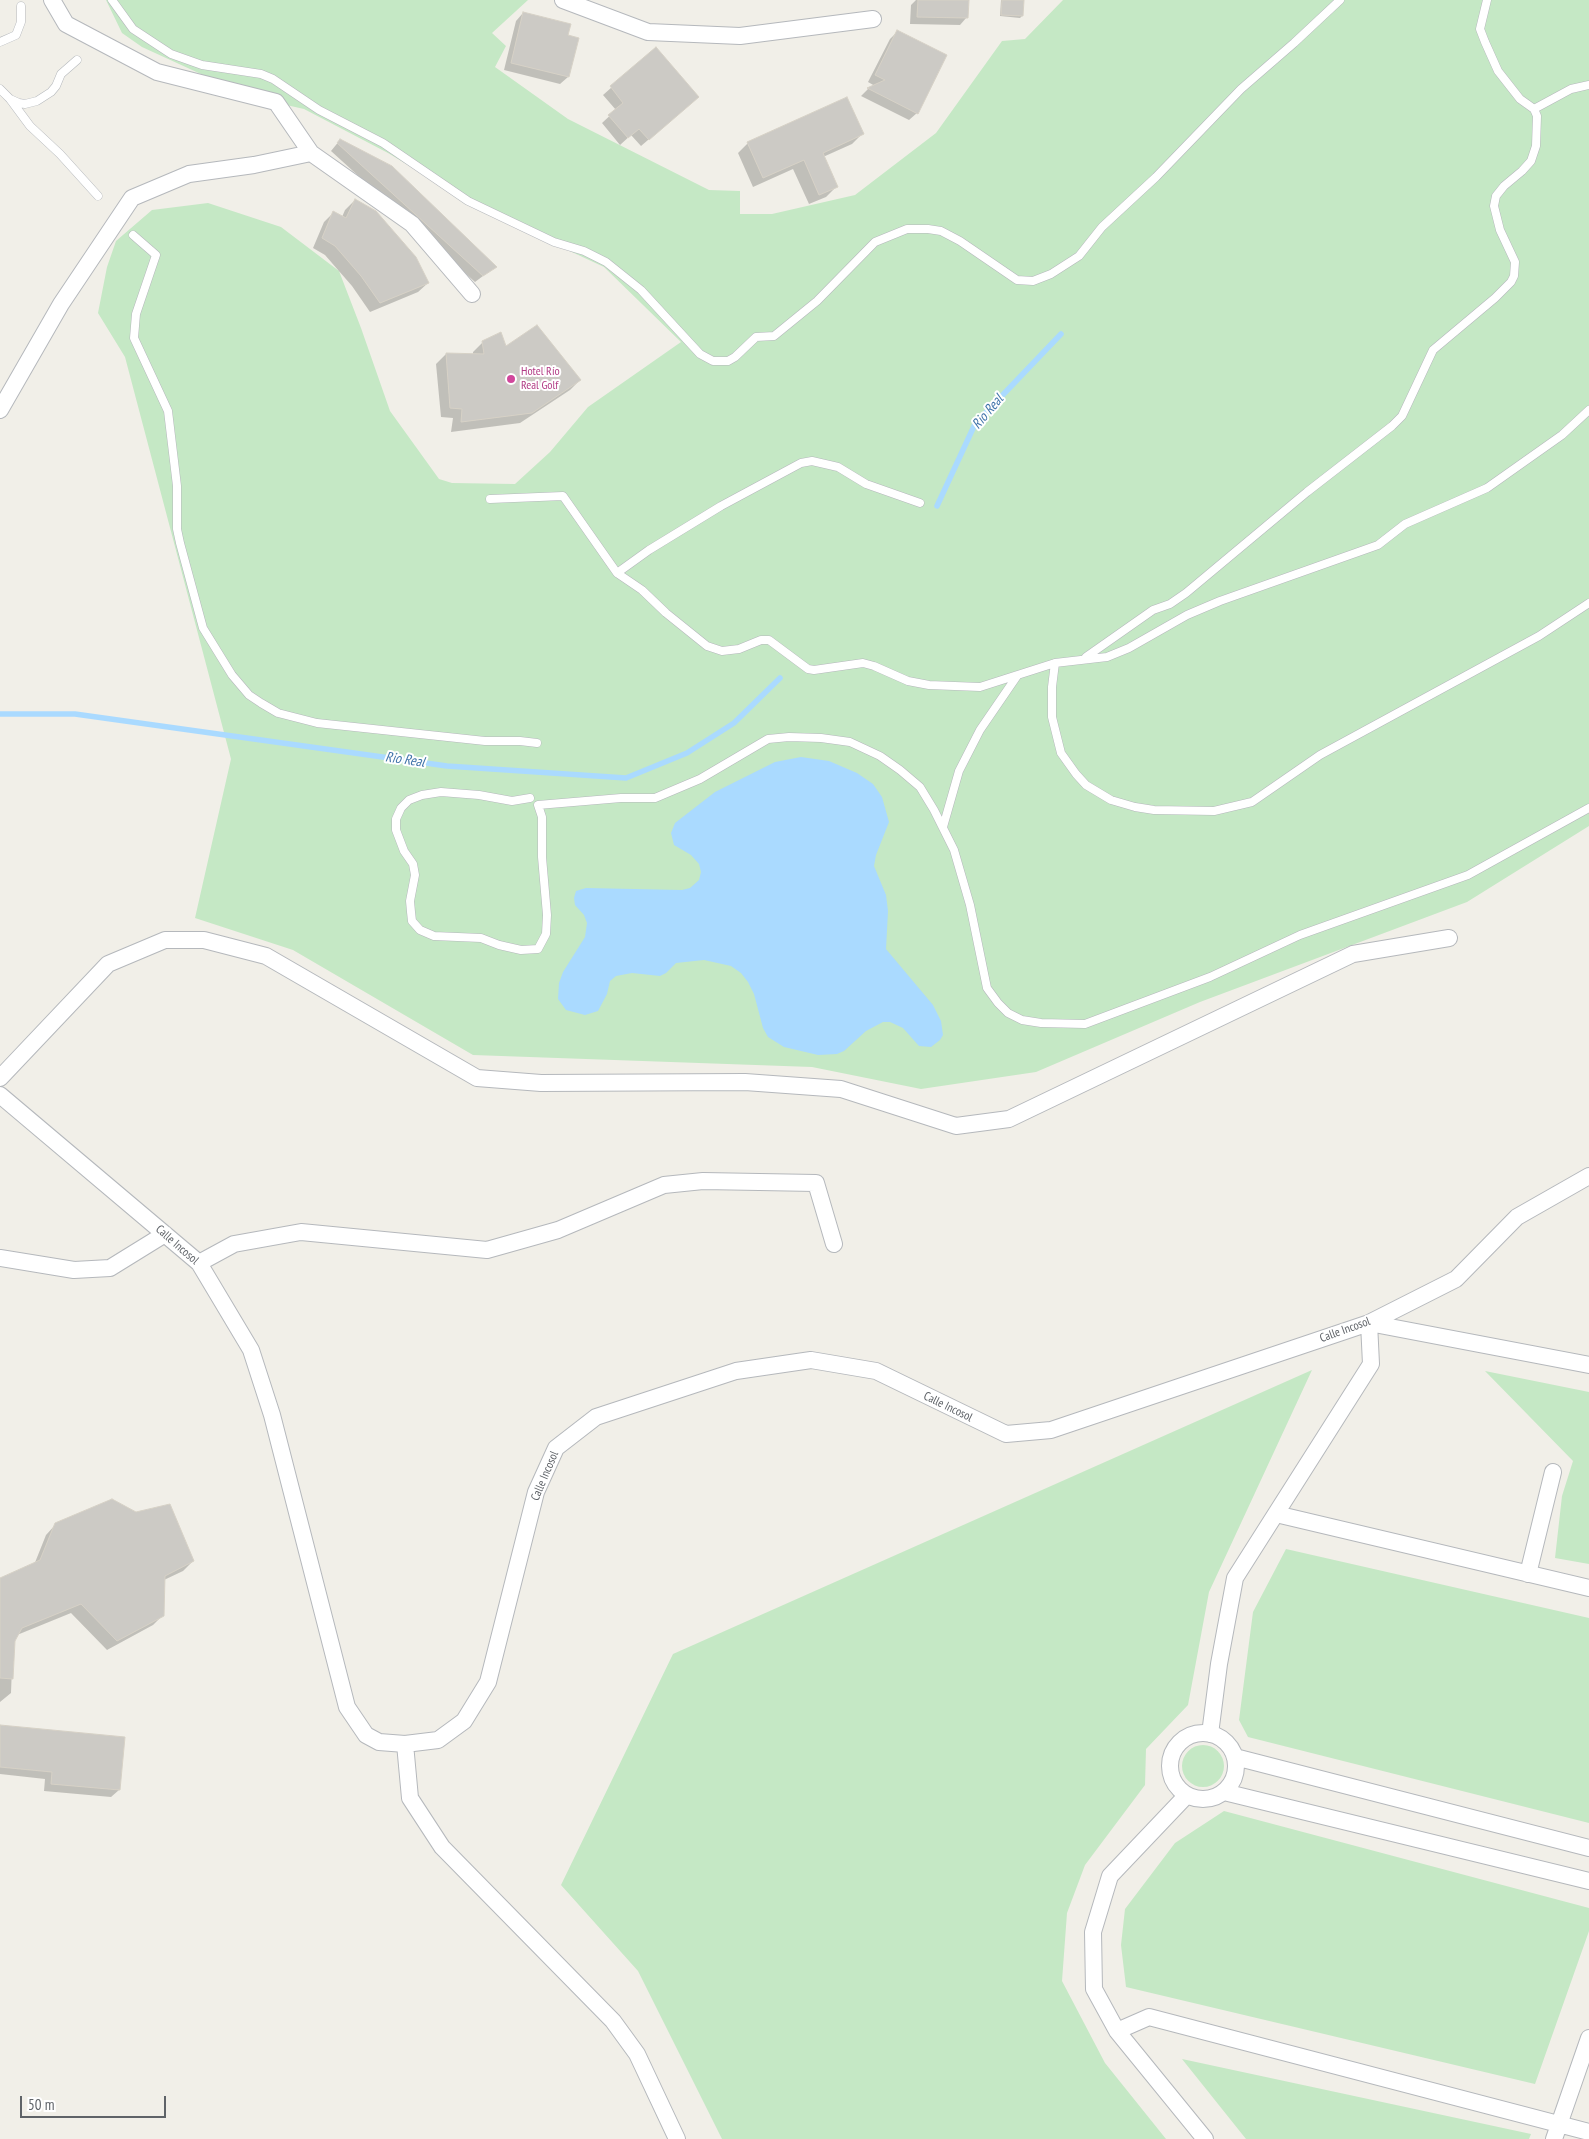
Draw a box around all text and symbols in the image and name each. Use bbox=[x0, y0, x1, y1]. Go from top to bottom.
place label: Hotel Río Real Golf bbox=[521, 365, 560, 393]
marker: Hotel Río Real Golf bbox=[505, 373, 517, 385]
water label: Rio Real bbox=[969, 391, 1007, 433]
water label: Rio Real bbox=[384, 749, 426, 771]
street label: Calle Incosol bbox=[152, 1222, 202, 1268]
street label: Calle Incosol bbox=[1318, 1314, 1372, 1346]
street label: Calle Incosol bbox=[921, 1389, 975, 1425]
street label: Calle Incosol bbox=[528, 1449, 562, 1503]
scale bar bbox=[22, 2086, 169, 2118]
text: 50 m bbox=[28, 2095, 54, 2114]

